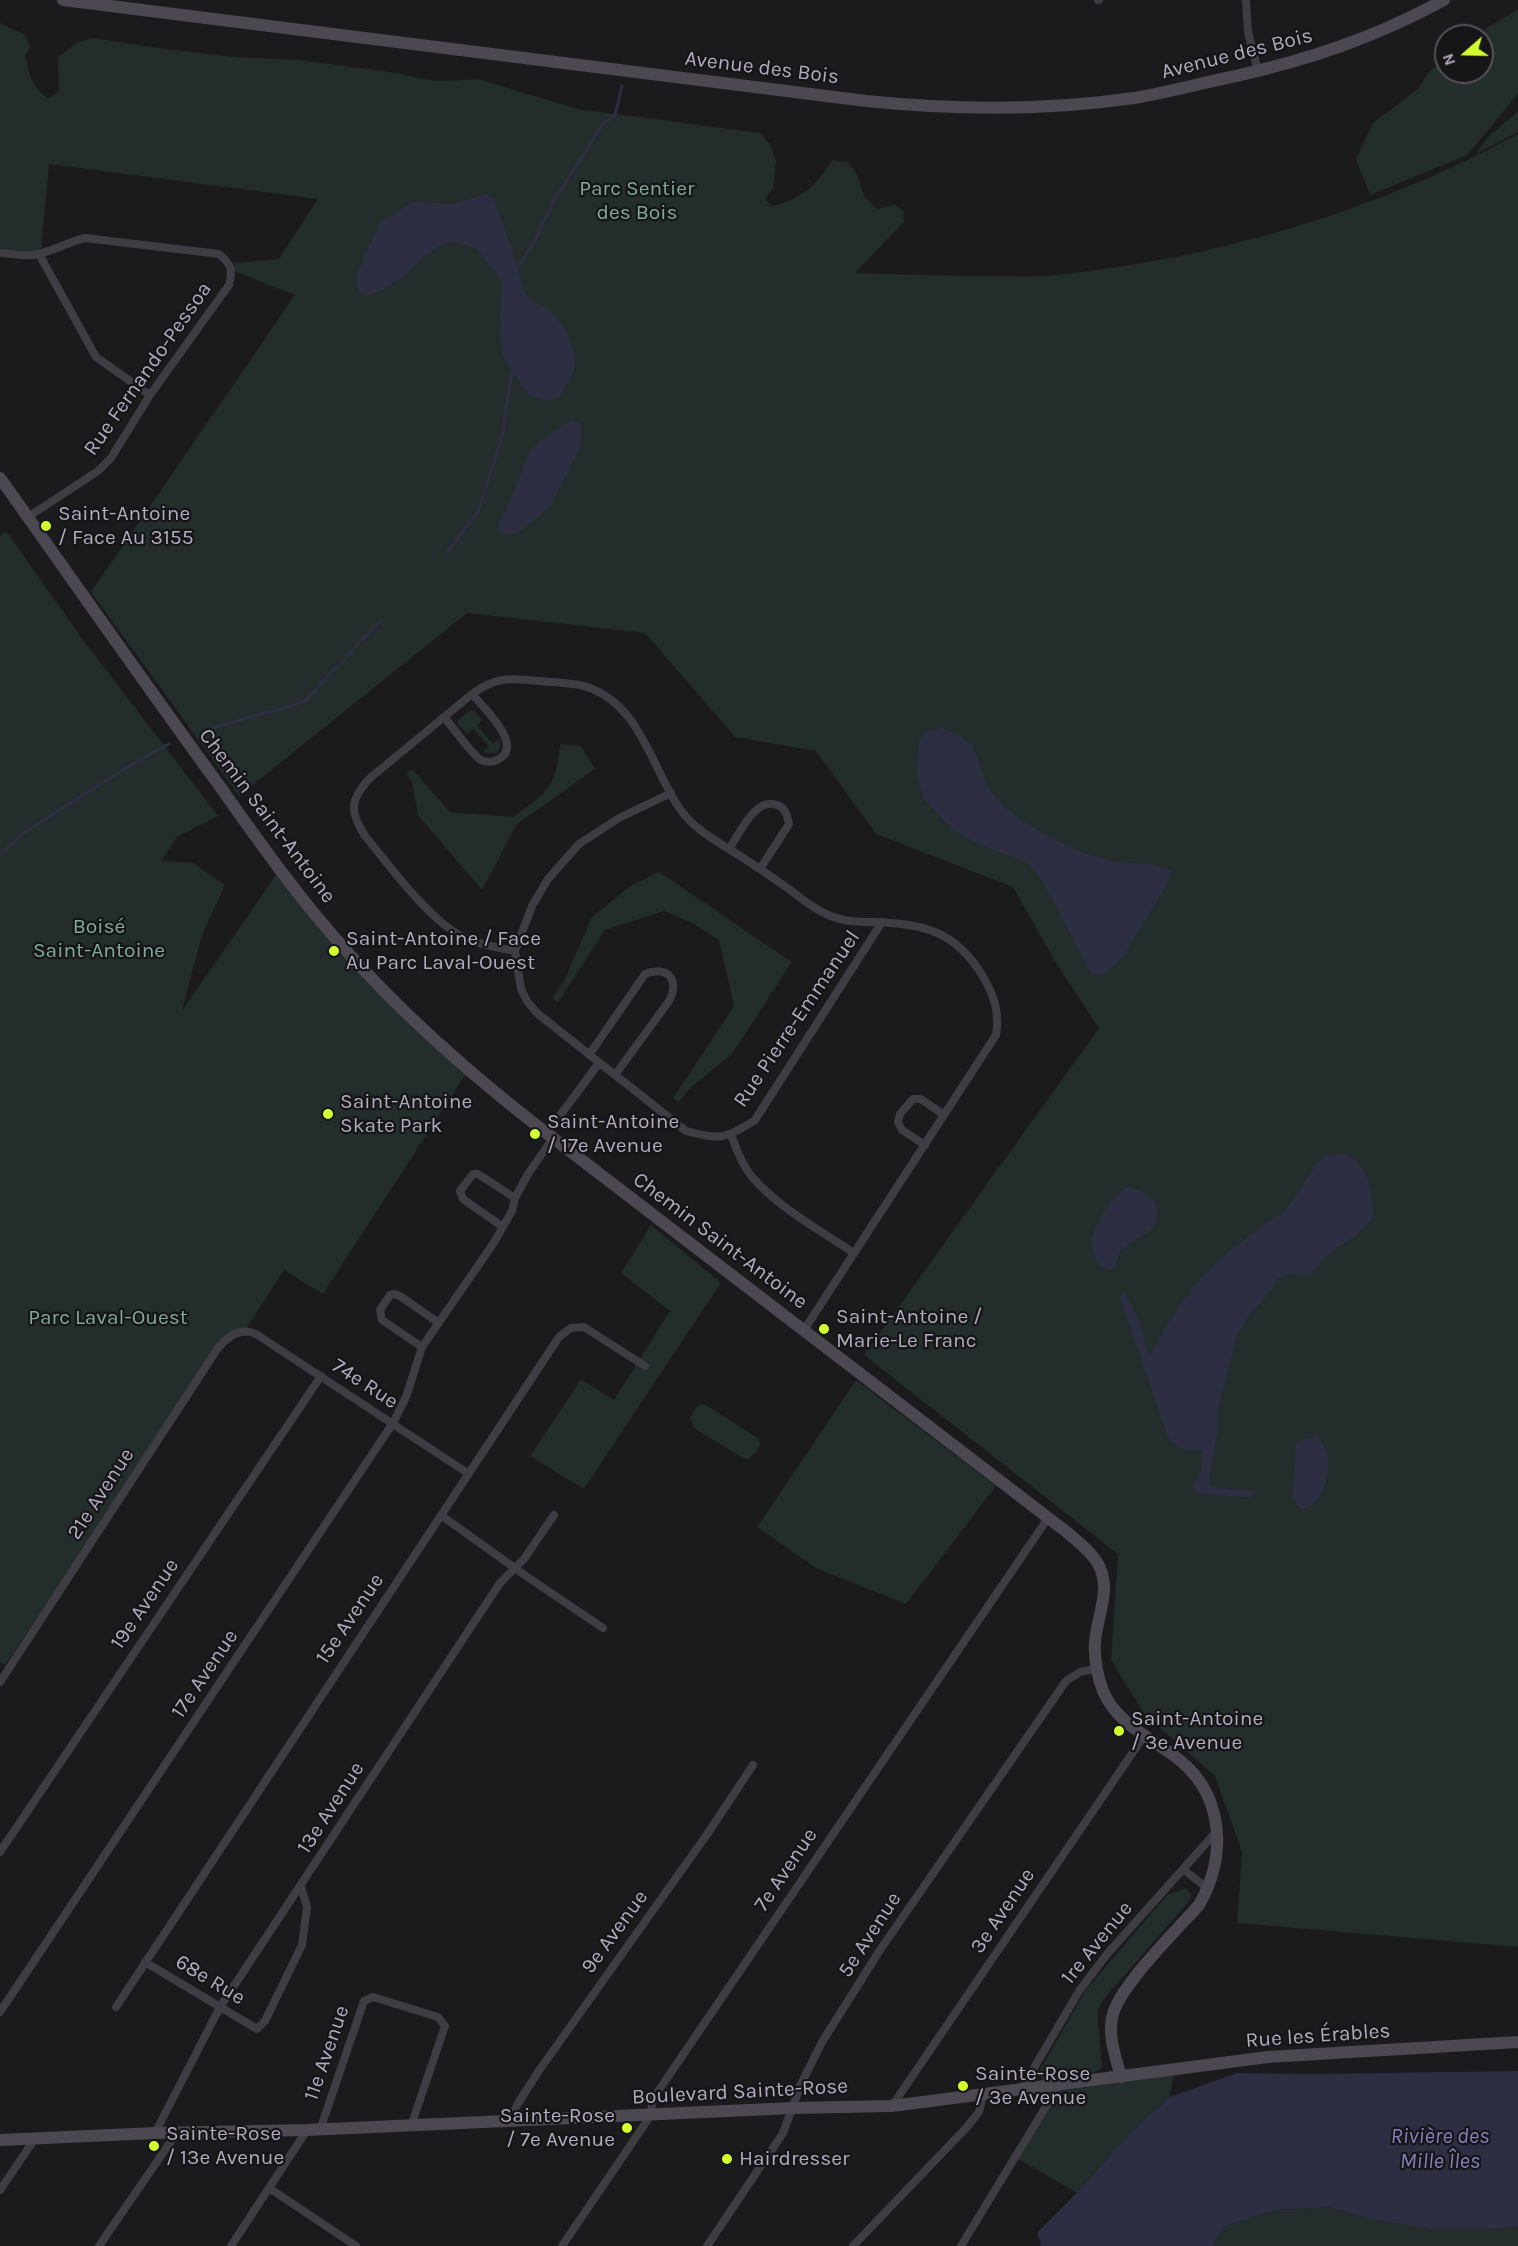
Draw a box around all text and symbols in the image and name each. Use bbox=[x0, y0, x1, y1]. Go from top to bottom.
street label: Avenue des Bois bbox=[1159, 23, 1315, 85]
north arrow bbox=[1434, 24, 1494, 84]
street label: Avenue des Bois bbox=[683, 46, 841, 90]
text: N bbox=[1438, 51, 1459, 68]
park label: Parc Sentier des Bois bbox=[579, 176, 695, 226]
street label: Rue Fernando-Pessoa bbox=[79, 277, 217, 461]
place label: Saint-Antoine / Face Au 3155 bbox=[58, 501, 194, 551]
marker: Saint-Antoine / Face Au 3155 bbox=[39, 519, 53, 533]
street label: Chemin Saint-Antoine bbox=[193, 724, 341, 908]
park label: Boisé Saint-Antoine bbox=[33, 914, 165, 964]
place label: Saint-Antoine / Face Au Parc Laval-Ouest bbox=[346, 926, 541, 976]
street label: Rue Pierre-Emmanuel bbox=[728, 926, 866, 1112]
marker: Saint-Antoine / Face Au Parc Laval-Ouest bbox=[327, 944, 341, 958]
place label: Saint-Antoine Skate Park bbox=[340, 1089, 472, 1139]
marker: Saint-Antoine Skate Park bbox=[321, 1107, 335, 1121]
place label: Saint-Antoine / 17e Avenue bbox=[547, 1109, 679, 1159]
marker: Saint-Antoine / 17e Avenue bbox=[528, 1127, 542, 1141]
street label: Chemin Saint-Antoine bbox=[628, 1167, 812, 1315]
place label: Saint-Antoine / Marie-Le Franc bbox=[836, 1304, 982, 1354]
park label: Parc Laval-Ouest bbox=[28, 1305, 188, 1331]
marker: Saint-Antoine / Marie-Le Franc bbox=[817, 1322, 831, 1336]
street label: 74e Rue bbox=[327, 1353, 403, 1415]
street label: 21e Avenue bbox=[62, 1444, 140, 1544]
street label: 19e Avenue bbox=[105, 1554, 185, 1654]
street label: 15e Avenue bbox=[311, 1569, 389, 1669]
street label: 17e Avenue bbox=[166, 1625, 244, 1723]
place label: Saint-Antoine / 3e Avenue bbox=[1131, 1706, 1263, 1756]
marker: Saint-Antoine / 3e Avenue bbox=[1112, 1724, 1126, 1738]
street label: 13e Avenue bbox=[292, 1757, 370, 1859]
street label: 7e Avenue bbox=[749, 1824, 823, 1916]
street label: 3e Avenue bbox=[965, 1864, 1041, 1958]
street label: 9e Avenue bbox=[576, 1885, 654, 1979]
street label: 5e Avenue bbox=[833, 1888, 907, 1982]
street label: 1re Avenue bbox=[1056, 1896, 1138, 1990]
street label: 68e Rue bbox=[170, 1949, 250, 2011]
street label: 11e Avenue bbox=[299, 2002, 355, 2104]
street label: Rue les Érables bbox=[1245, 2018, 1391, 2054]
place label: Sainte-Rose / 3e Avenue bbox=[975, 2061, 1090, 2111]
street label: Boulevard Sainte-Rose bbox=[631, 2074, 849, 2110]
marker: Sainte-Rose / 3e Avenue bbox=[956, 2079, 970, 2093]
place label: Sainte-Rose / 7e Avenue bbox=[500, 2103, 615, 2153]
place label: Sainte-Rose / 13e Avenue bbox=[166, 2121, 284, 2171]
marker: Sainte-Rose / 7e Avenue bbox=[620, 2121, 634, 2135]
water label: Rivière des Mille Îles bbox=[1391, 2124, 1489, 2176]
marker: Sainte-Rose / 13e Avenue bbox=[147, 2139, 161, 2153]
place label: Hairdresser bbox=[739, 2146, 850, 2172]
marker: Hairdresser bbox=[720, 2152, 734, 2166]

